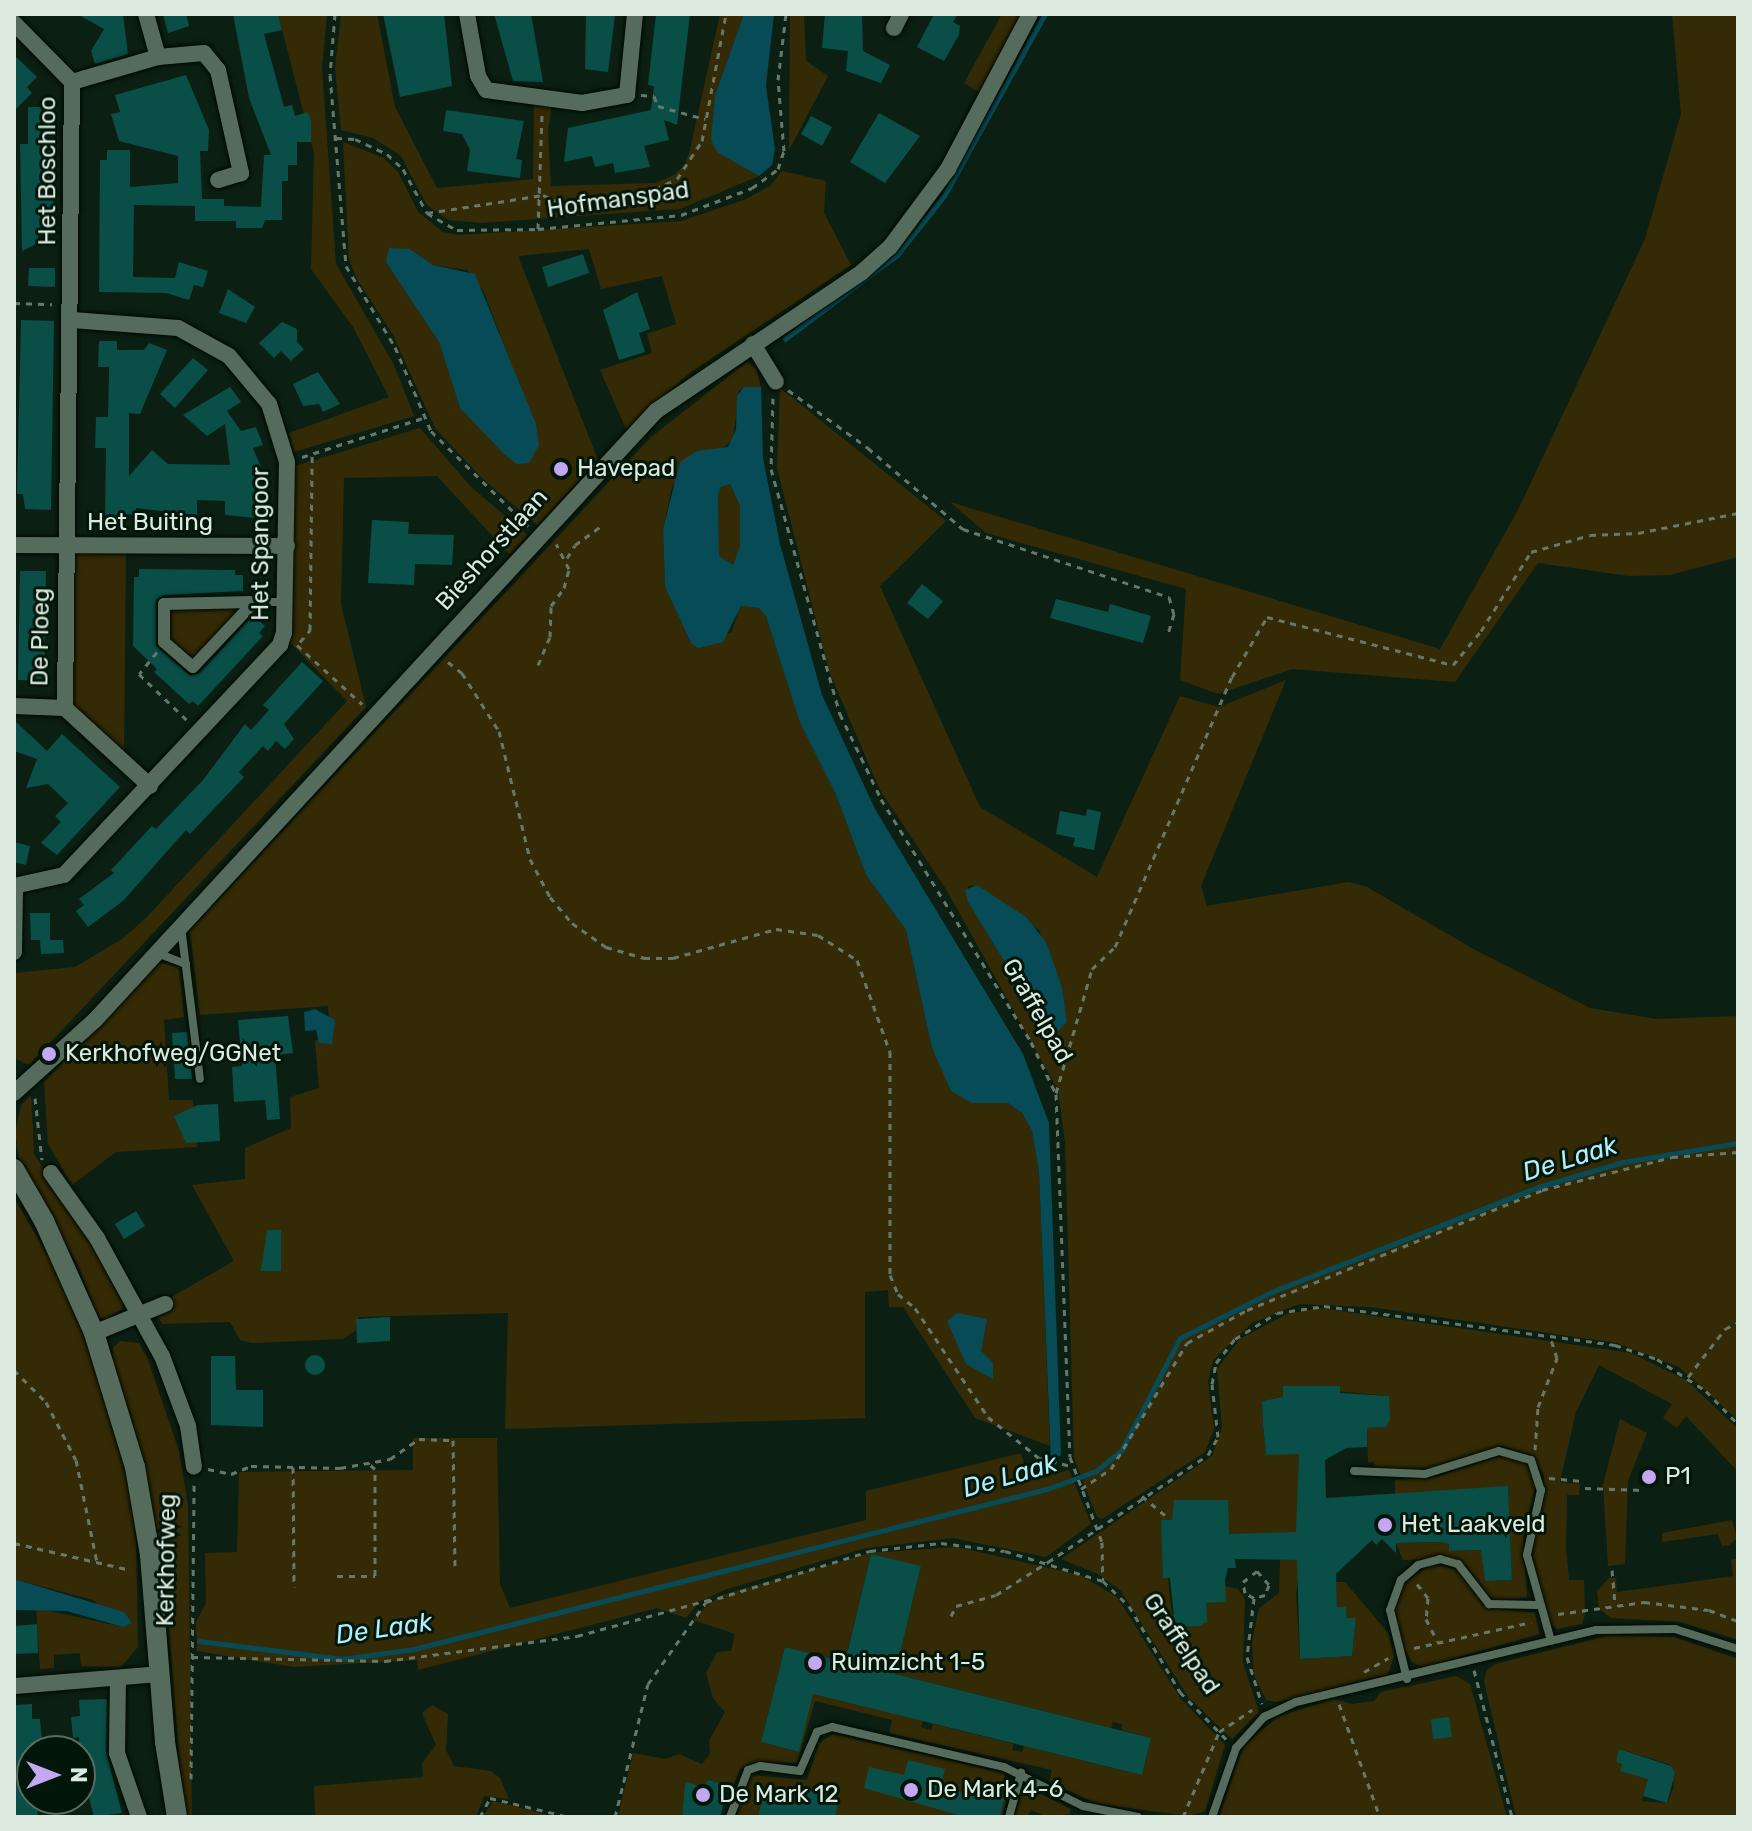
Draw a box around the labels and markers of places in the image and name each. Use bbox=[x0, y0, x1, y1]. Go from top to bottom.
place label: Havepad bbox=[577, 455, 675, 483]
marker: Havepad bbox=[552, 460, 570, 478]
place label: Kerkhofweg/GGNet bbox=[65, 1040, 281, 1068]
marker: Kerkhofweg/GGNet bbox=[40, 1045, 58, 1063]
place label: P1 bbox=[1665, 1463, 1691, 1491]
marker: P1 bbox=[1640, 1468, 1658, 1486]
place label: Het Laakveld bbox=[1401, 1511, 1546, 1539]
marker: Het Laakveld bbox=[1376, 1516, 1394, 1534]
place label: Ruimzicht 1-5 bbox=[831, 1649, 985, 1677]
marker: Ruimzicht 1-5 bbox=[806, 1654, 824, 1672]
place label: De Mark 4-6 bbox=[927, 1776, 1064, 1804]
place label: De Mark 12 bbox=[719, 1781, 839, 1809]
marker: De Mark 4-6 bbox=[902, 1781, 920, 1799]
marker: De Mark 12 bbox=[694, 1786, 712, 1804]

